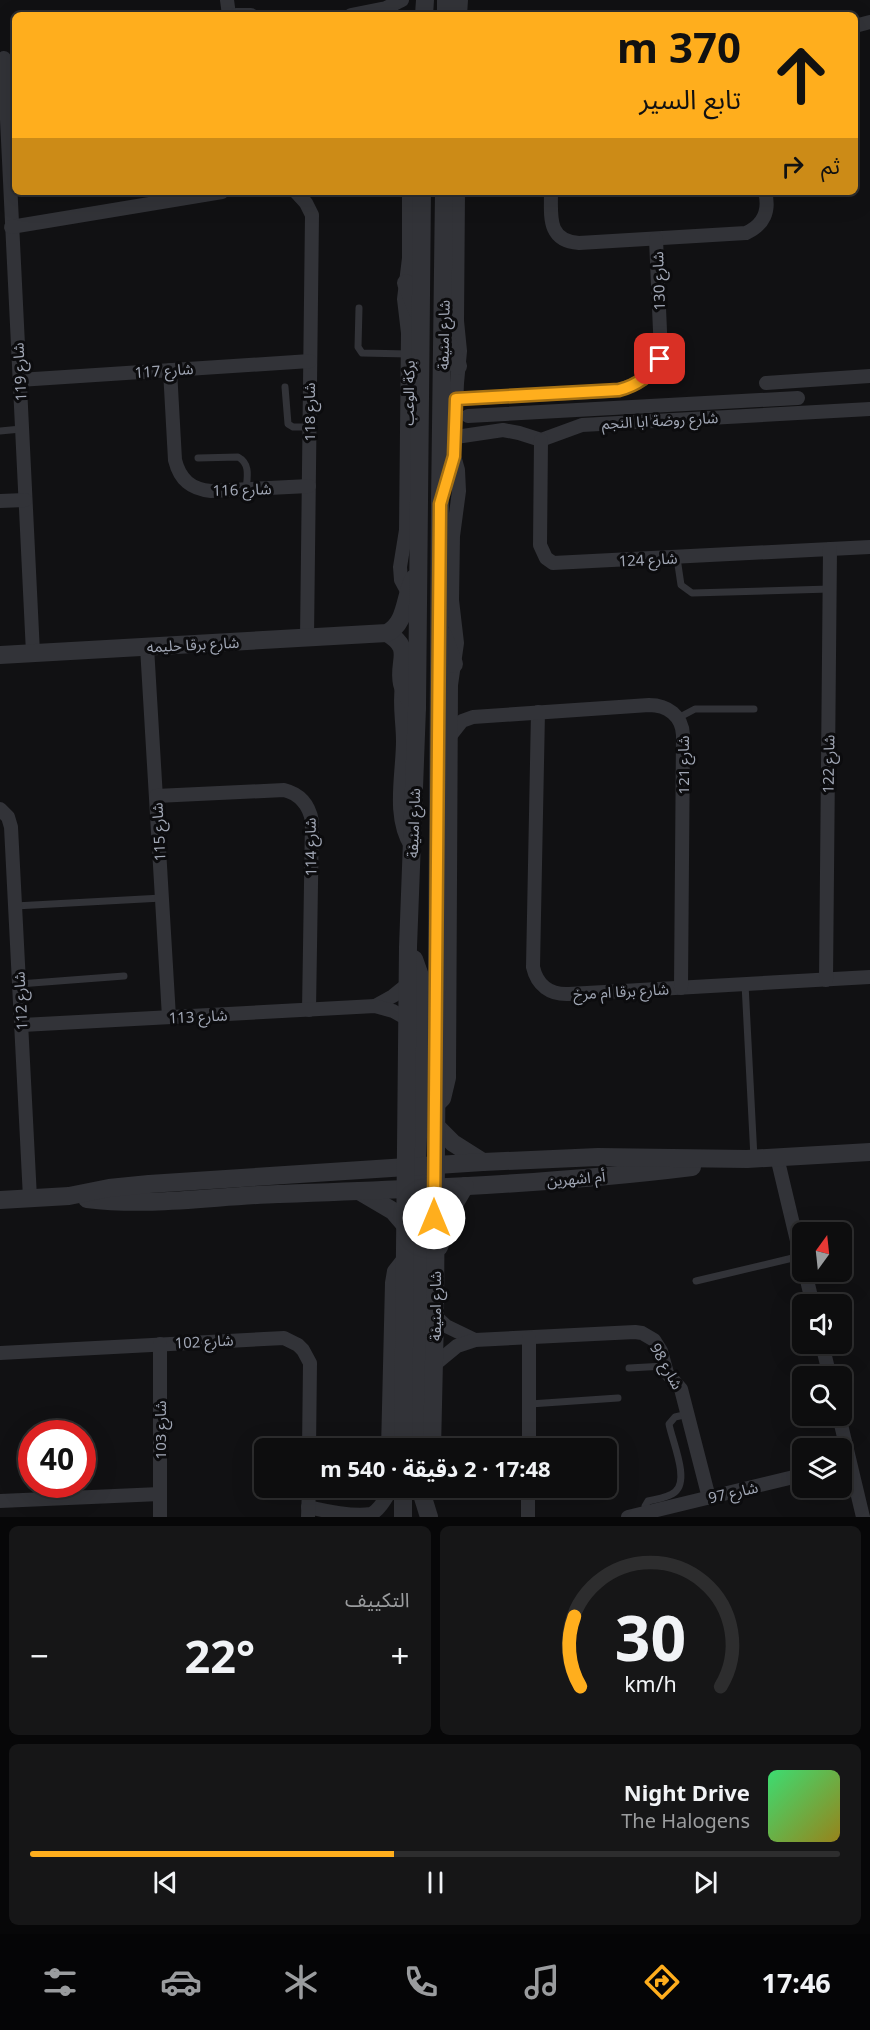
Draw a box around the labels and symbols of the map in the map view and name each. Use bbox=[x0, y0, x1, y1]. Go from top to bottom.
street label: شارع 130 bbox=[647, 251, 672, 311]
street label: شارع امنيفة bbox=[432, 300, 457, 370]
pin bbox=[634, 333, 685, 384]
street label: شارع 119 bbox=[7, 342, 34, 402]
street label: شارع 117 bbox=[134, 358, 195, 385]
street label: بركة الوعب bbox=[397, 360, 419, 426]
street label: شارع 118 bbox=[299, 382, 322, 441]
street label: شارع روضة ابا النجم bbox=[601, 407, 719, 436]
street label: شارع 116 bbox=[212, 478, 272, 503]
street label: شارع 124 bbox=[618, 547, 678, 574]
street label: شارع برقا حليمه bbox=[146, 632, 240, 659]
street label: شارع 122 bbox=[817, 734, 842, 794]
street label: شارع 121 bbox=[673, 735, 696, 794]
street label: شارع امنيفة bbox=[402, 787, 427, 858]
street label: شارع 115 bbox=[146, 802, 173, 862]
street label: شارع 114 bbox=[299, 817, 324, 877]
street label: شارع 112 bbox=[8, 971, 35, 1031]
street label: شارع برقا ام مرخ bbox=[573, 978, 670, 1006]
street label: شارع 113 bbox=[168, 1004, 228, 1031]
street label: أم اشهرين bbox=[546, 1165, 606, 1193]
position arrow bbox=[402, 1186, 466, 1250]
north arrow bbox=[792, 1222, 852, 1282]
street label: شارع امنيفة bbox=[425, 1271, 448, 1341]
street label: شارع 102 bbox=[174, 1329, 234, 1356]
street label: شارع 98 bbox=[643, 1339, 688, 1395]
street label: شارع 103 bbox=[150, 1400, 173, 1459]
speed limit sign: 40 bbox=[18, 1420, 96, 1498]
street label: شارع 97 bbox=[706, 1477, 761, 1510]

